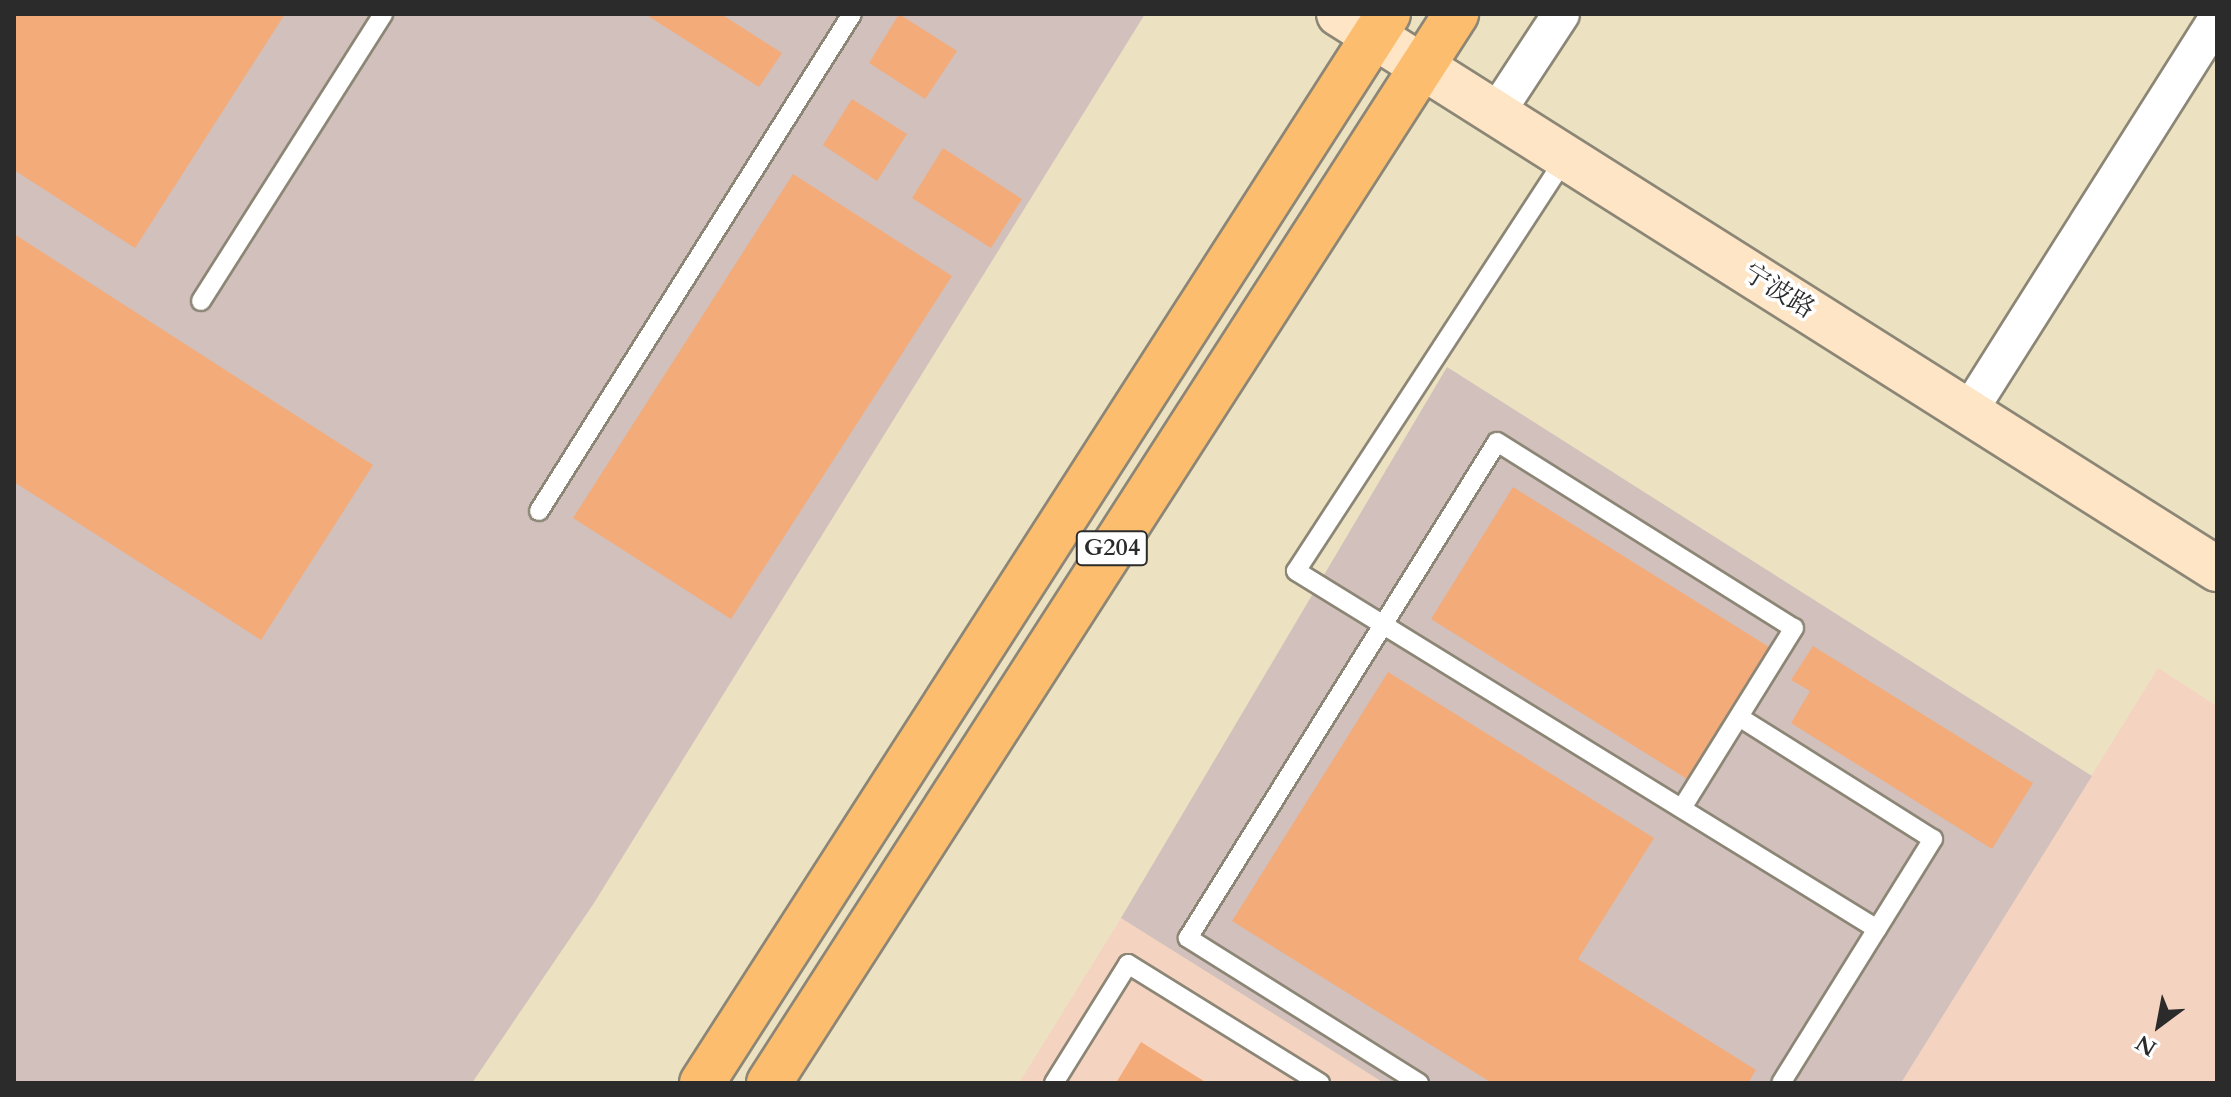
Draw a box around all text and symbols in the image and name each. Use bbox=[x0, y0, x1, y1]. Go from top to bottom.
street label: 宁波路 bbox=[1738, 257, 1820, 325]
road number: G204 bbox=[1074, 528, 1150, 568]
north arrow bbox=[2119, 985, 2199, 1065]
text: N bbox=[2130, 1028, 2162, 1063]

